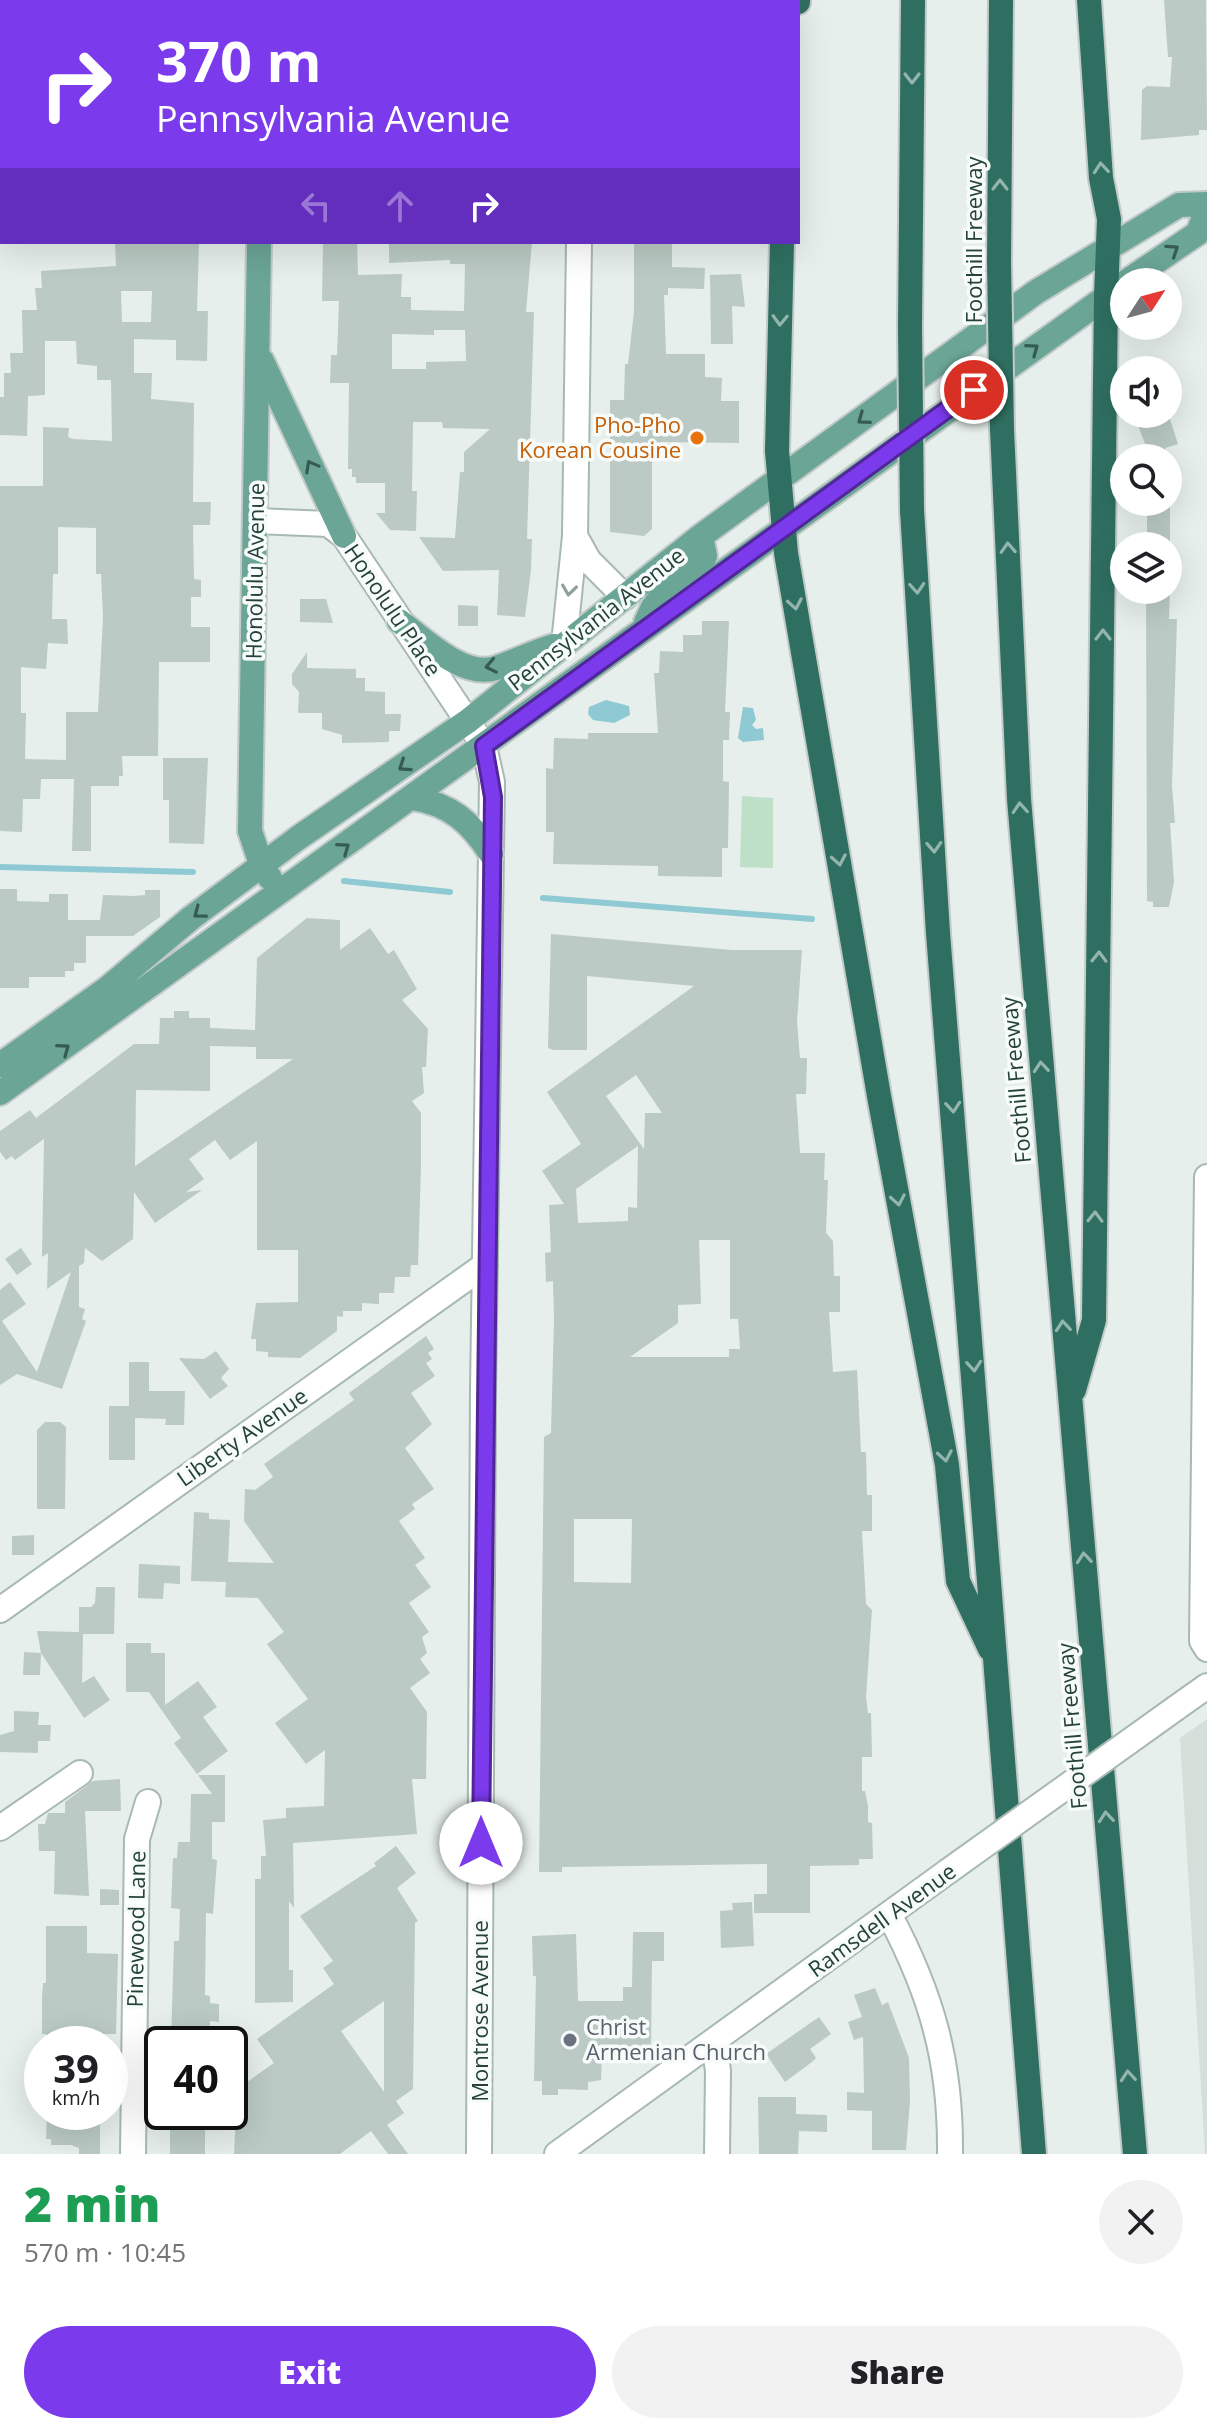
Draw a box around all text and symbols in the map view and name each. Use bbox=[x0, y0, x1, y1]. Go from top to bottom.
text: 370 m bbox=[156, 22, 322, 98]
icon: right bbox=[24, 32, 128, 136]
one-way arrow bbox=[903, 72, 921, 85]
text: Pennsylvania Avenue bbox=[156, 94, 510, 143]
street label: Foothill Freeway bbox=[958, 156, 988, 323]
one-way arrow bbox=[1093, 161, 1110, 174]
one-way arrow bbox=[991, 178, 1009, 191]
icon: left bbox=[294, 184, 338, 228]
icon: ahead bbox=[378, 184, 422, 228]
icon: right bbox=[462, 184, 506, 228]
one-way arrow bbox=[1164, 245, 1179, 260]
north arrow bbox=[1110, 268, 1182, 340]
map controls bbox=[1110, 268, 1182, 604]
one-way arrow bbox=[772, 314, 789, 327]
one-way arrow bbox=[1024, 344, 1038, 359]
pin bbox=[940, 356, 1008, 424]
button: sound bbox=[1110, 356, 1182, 428]
icon: arrive bbox=[952, 368, 996, 412]
place label: Pho-Pho Korean Cousine bbox=[519, 409, 681, 464]
one-way arrow bbox=[857, 410, 872, 424]
marker: Pho-Pho Korean Cousine bbox=[688, 429, 706, 447]
button: search bbox=[1110, 444, 1182, 516]
one-way arrow bbox=[305, 460, 321, 474]
street label: Honolulu Avenue bbox=[237, 482, 271, 660]
button: layers bbox=[1110, 532, 1182, 604]
street label: Honolulu Place bbox=[338, 537, 449, 682]
street label: Pennsylvania Avenue bbox=[501, 540, 690, 697]
one-way arrow bbox=[999, 541, 1016, 554]
one-way arrow bbox=[908, 582, 925, 595]
one-way arrow bbox=[561, 583, 578, 596]
one-way arrow bbox=[785, 597, 802, 610]
one-way arrow bbox=[1094, 628, 1112, 641]
one-way arrow bbox=[484, 657, 497, 674]
one-way arrow bbox=[399, 756, 413, 771]
one-way arrow bbox=[1012, 801, 1029, 814]
one-way arrow bbox=[925, 841, 942, 854]
one-way arrow bbox=[335, 843, 349, 857]
one-way arrow bbox=[829, 853, 846, 867]
one-way arrow bbox=[193, 903, 207, 917]
one-way arrow bbox=[1090, 950, 1108, 963]
street label: Foothill Freeway bbox=[993, 995, 1037, 1165]
one-way arrow bbox=[55, 1044, 70, 1058]
one-way arrow bbox=[1033, 1060, 1050, 1073]
one-way arrow bbox=[944, 1101, 961, 1114]
one-way arrow bbox=[889, 1193, 906, 1206]
one-way arrow bbox=[1087, 1210, 1104, 1223]
one-way arrow bbox=[1055, 1319, 1072, 1332]
one-way arrow bbox=[965, 1360, 982, 1373]
street label: Liberty Avenue bbox=[170, 1380, 313, 1492]
one-way arrow bbox=[936, 1449, 953, 1462]
one-way arrow bbox=[1075, 1551, 1092, 1564]
street label: Foothill Freeway bbox=[1049, 1641, 1093, 1811]
position arrow bbox=[439, 1801, 523, 1885]
one-way arrow bbox=[1098, 1810, 1115, 1823]
street label: Pinewood Lane bbox=[119, 1850, 151, 2008]
street label: Ramsdell Avenue bbox=[801, 1855, 961, 1983]
street label: Montrose Avenue bbox=[464, 1920, 494, 2102]
place label: Christ Armenian Church bbox=[586, 2011, 766, 2066]
speed limit sign: 40 bbox=[144, 2026, 248, 2130]
marker: Christ Armenian Church bbox=[561, 2031, 579, 2049]
text: 39 bbox=[53, 2040, 99, 2095]
one-way arrow bbox=[1120, 2069, 1137, 2082]
text: km/h bbox=[52, 2084, 100, 2111]
text: 2 min bbox=[24, 2171, 160, 2236]
button: close bbox=[1099, 2180, 1183, 2264]
text: 570 m · 10:45 bbox=[24, 2234, 186, 2270]
button: Exit bbox=[24, 2326, 596, 2418]
button: Share bbox=[612, 2326, 1183, 2418]

